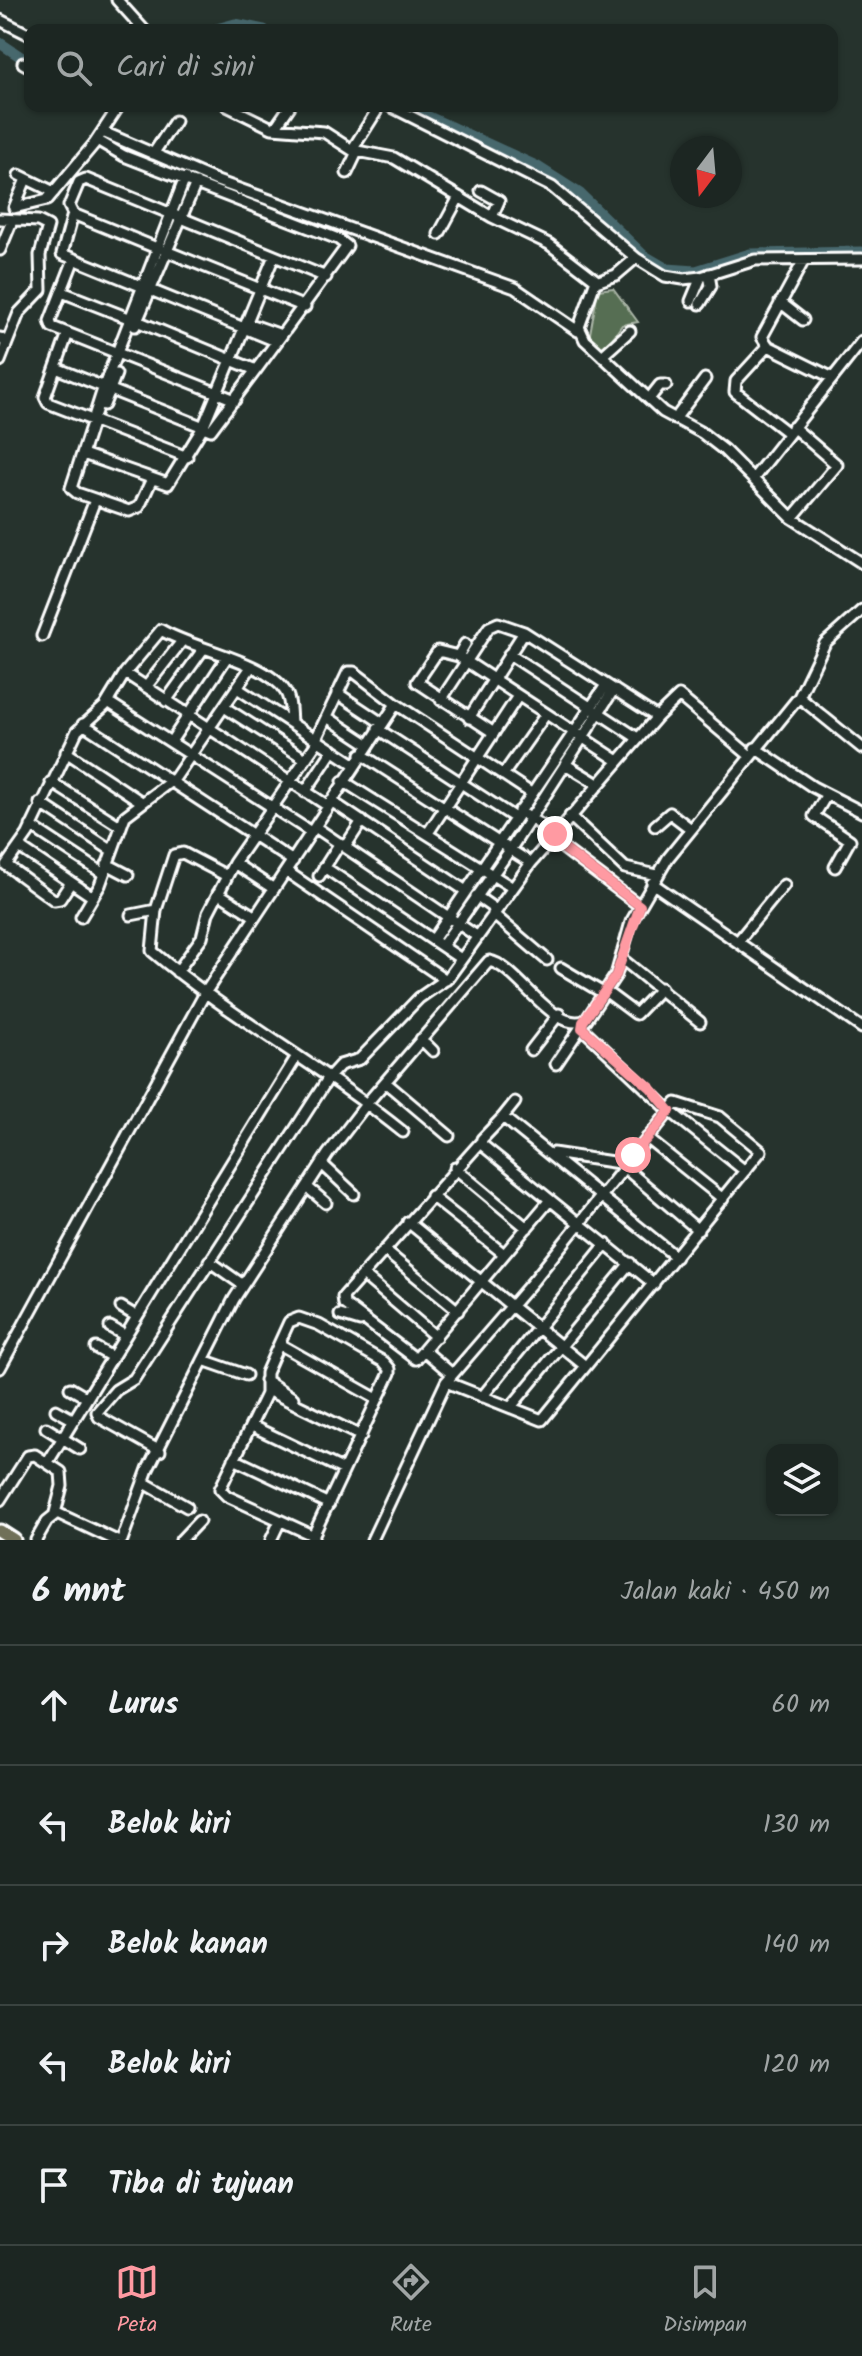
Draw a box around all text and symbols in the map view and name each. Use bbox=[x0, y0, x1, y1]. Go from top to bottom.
search box bbox=[24, 24, 838, 112]
text: Cari di sini bbox=[116, 44, 254, 92]
icon: search bbox=[52, 46, 96, 90]
north arrow bbox=[670, 136, 742, 208]
route end bbox=[537, 816, 573, 852]
route start bbox=[615, 1137, 651, 1173]
map controls bbox=[766, 1444, 838, 1516]
button: layers bbox=[766, 1444, 838, 1516]
text: 6 mnt bbox=[32, 1565, 126, 1619]
text: Jalan kaki · 450 m bbox=[621, 1571, 830, 1613]
text: Lurus bbox=[108, 1681, 178, 1729]
icon: ahead bbox=[32, 1683, 76, 1727]
text: 60 m bbox=[771, 1684, 830, 1726]
text: Belok kiri bbox=[108, 1801, 231, 1849]
icon: left bbox=[32, 1803, 76, 1847]
text: 130 m bbox=[763, 1804, 830, 1846]
text: Belok kanan bbox=[108, 1921, 268, 1969]
icon: right bbox=[32, 1923, 76, 1967]
text: 140 m bbox=[763, 1924, 830, 1966]
text: Belok kiri bbox=[108, 2041, 231, 2089]
icon: left bbox=[32, 2043, 76, 2087]
text: 120 m bbox=[763, 2044, 830, 2086]
text: Tiba di tujuan bbox=[108, 2161, 294, 2209]
icon: arrive bbox=[32, 2163, 76, 2207]
tab: Peta bbox=[115, 2260, 159, 2343]
tab: Rute bbox=[389, 2260, 433, 2343]
tab: Disimpan bbox=[663, 2260, 747, 2343]

